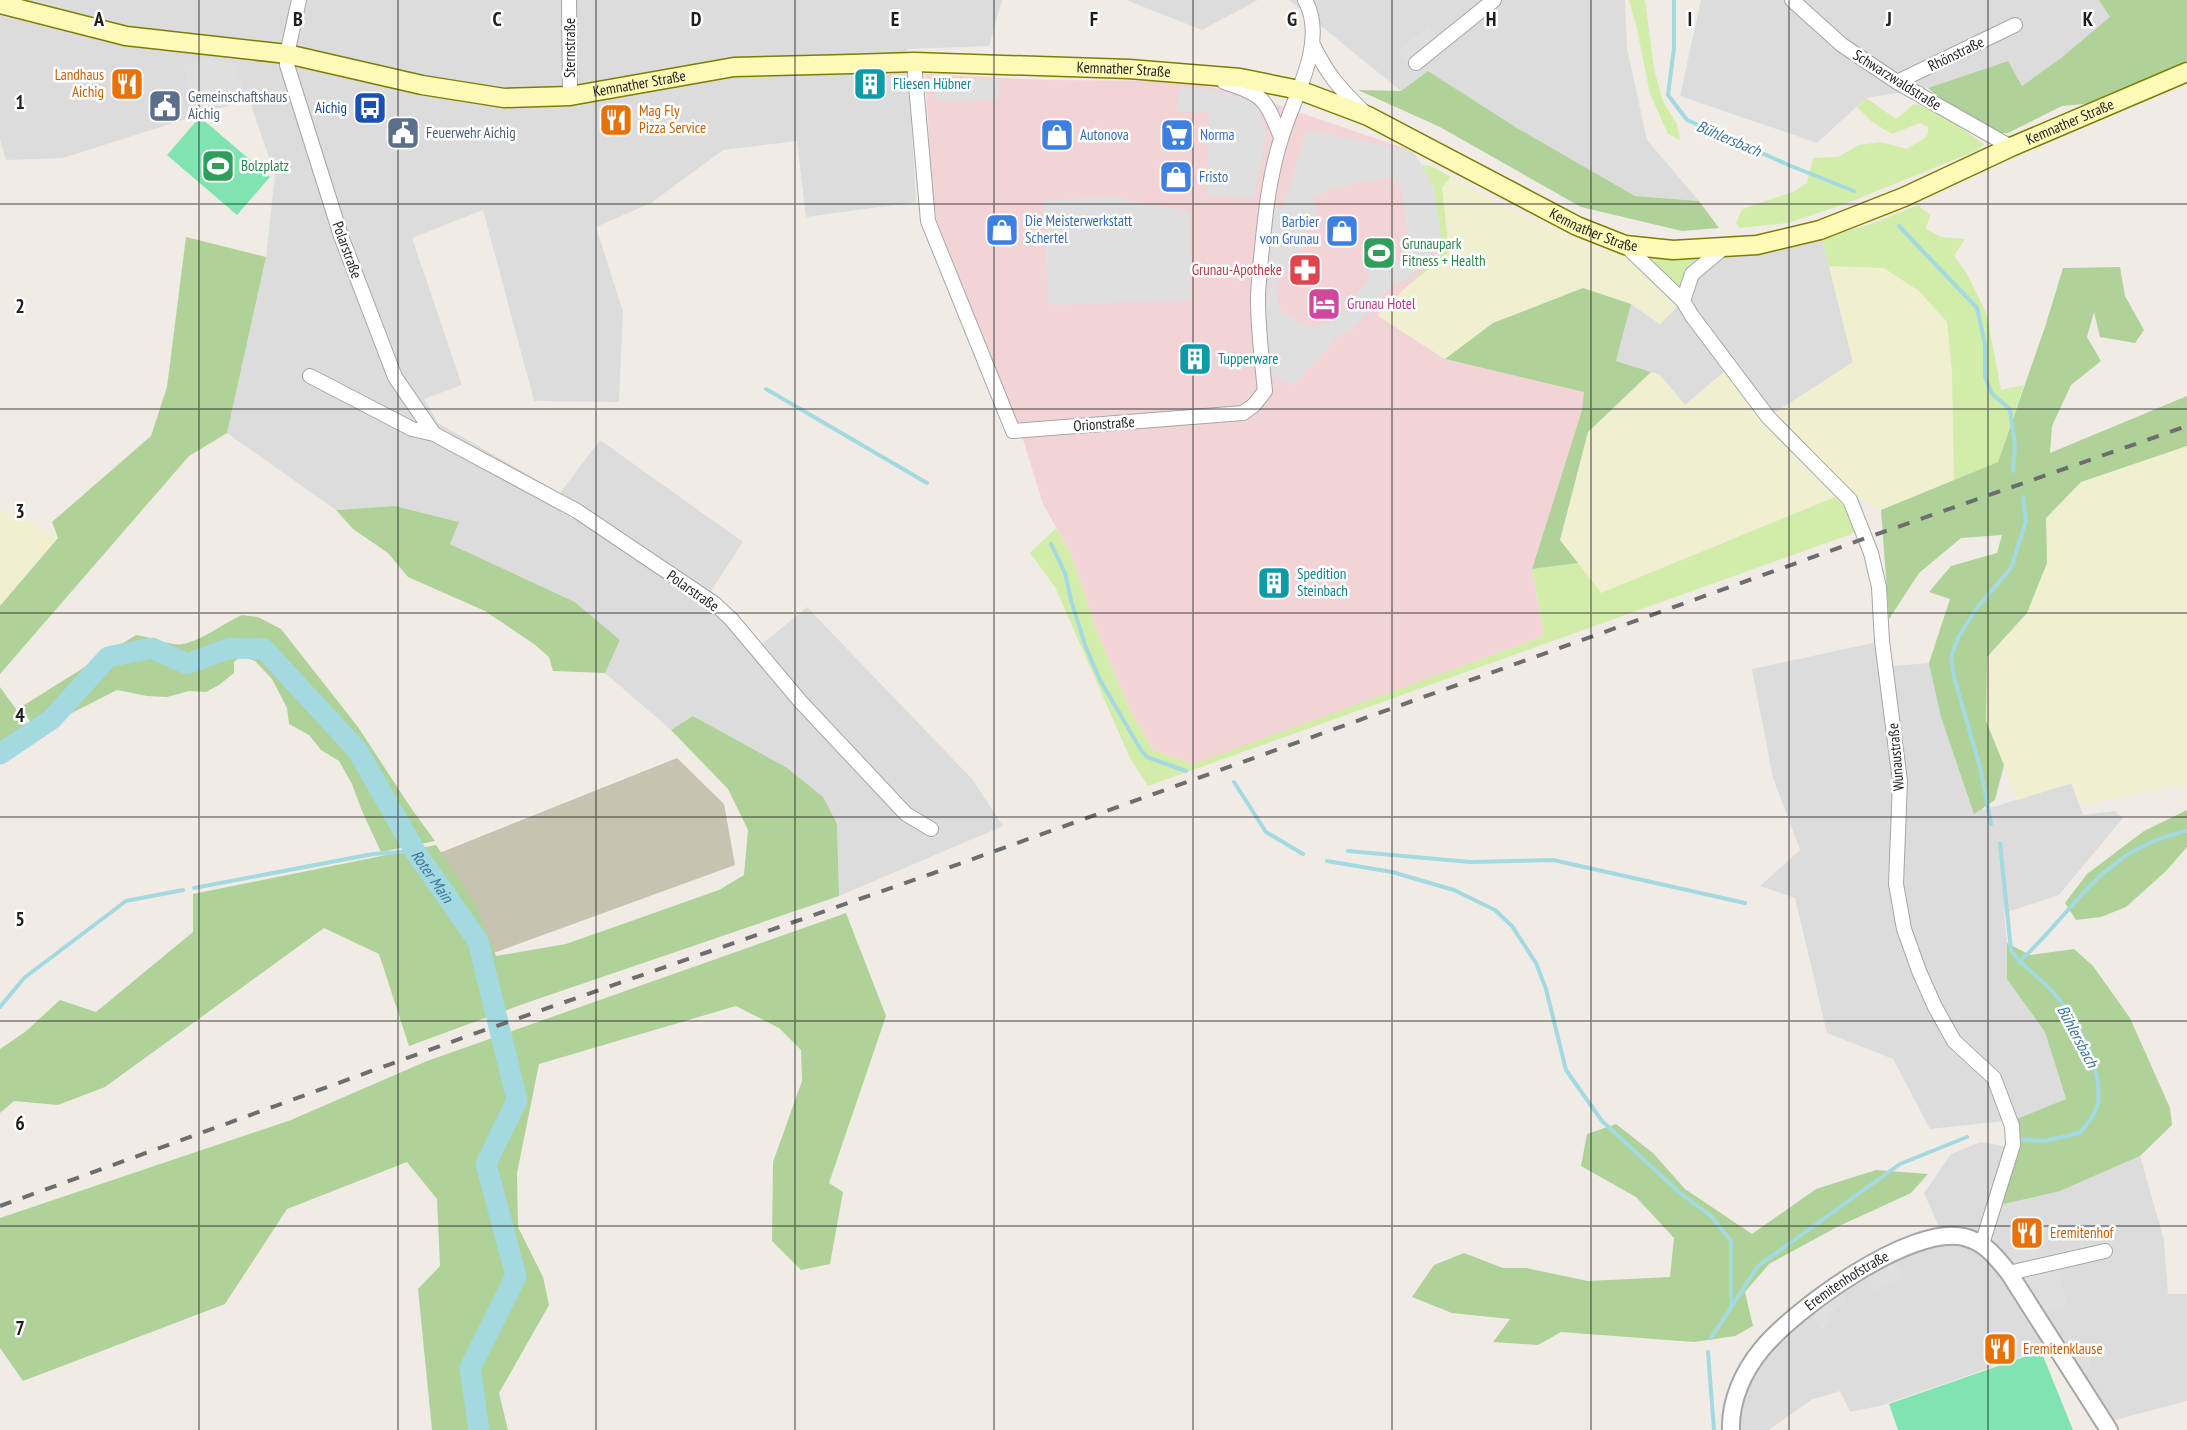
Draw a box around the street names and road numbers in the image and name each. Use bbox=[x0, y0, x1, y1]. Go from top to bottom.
street label: Sternstraße bbox=[560, 18, 579, 78]
street label: Rhönstraße bbox=[1925, 32, 1987, 75]
street label: Schwarzwaldstraße bbox=[1850, 45, 1945, 114]
street label: Kemnather Straße bbox=[1076, 57, 1171, 81]
street label: Kemnather Straße bbox=[591, 66, 687, 101]
street label: Kemnather Straße bbox=[2023, 94, 2117, 149]
street label: Kemnather Straße bbox=[1546, 203, 1639, 255]
street label: Polarstraße bbox=[328, 219, 367, 281]
street label: Orionstraße bbox=[1073, 412, 1135, 435]
street label: Polarstraße bbox=[664, 566, 723, 615]
street label: Wunaustraße bbox=[1883, 722, 1908, 792]
street label: Eremitenhofstraße bbox=[1800, 1246, 1892, 1314]

